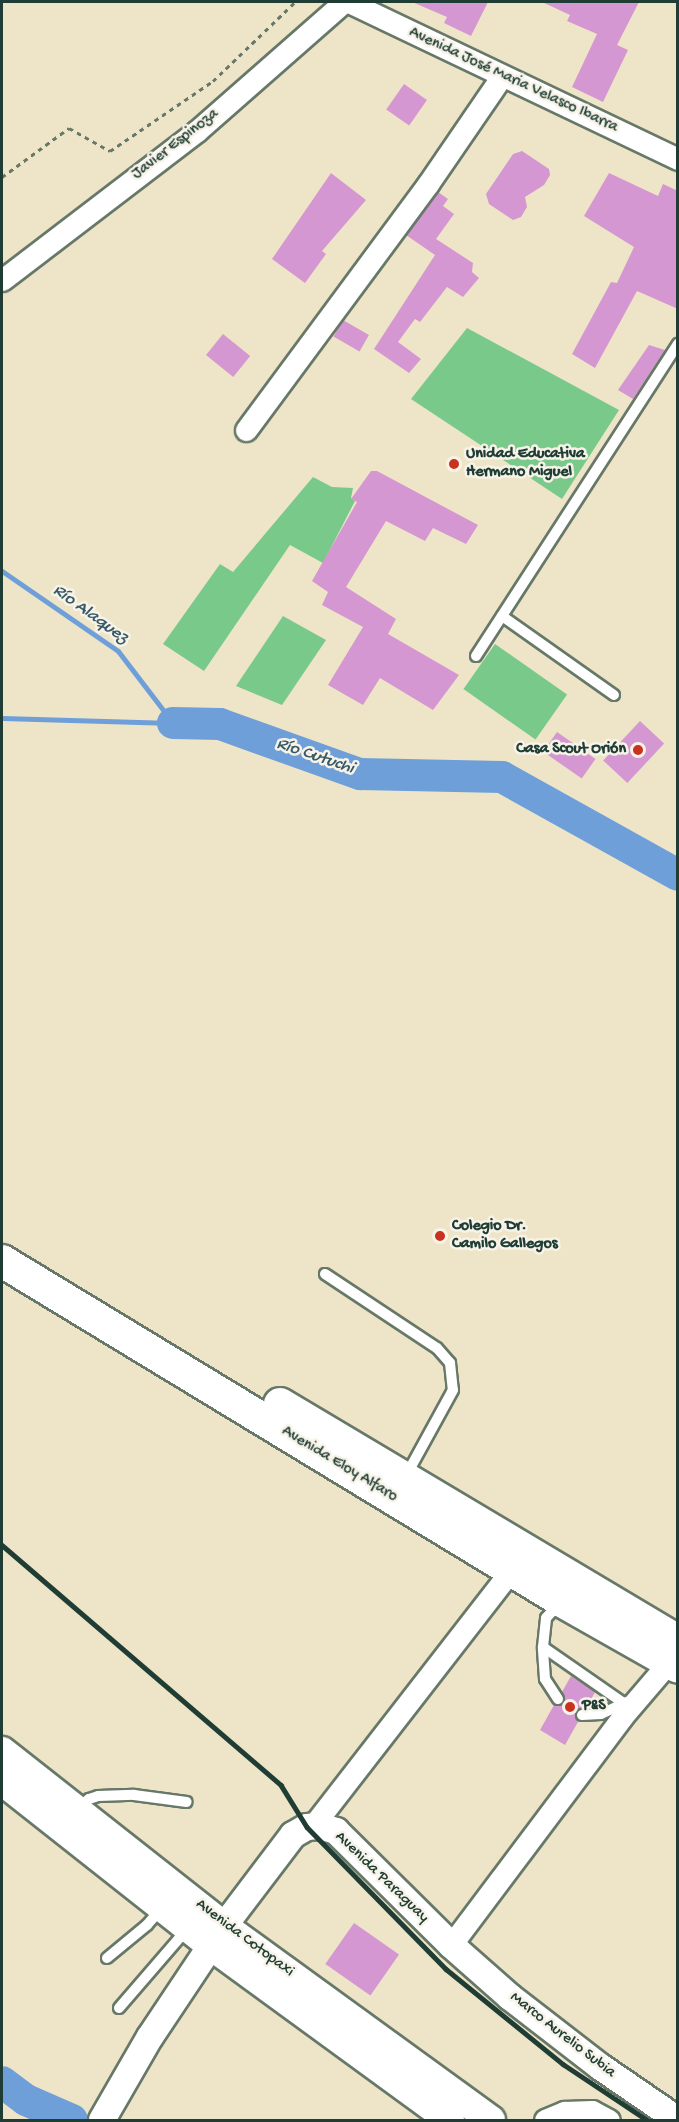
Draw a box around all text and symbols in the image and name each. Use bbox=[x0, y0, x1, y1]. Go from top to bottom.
street label: Avenida José Maria Velasco Ibarra bbox=[405, 24, 621, 138]
street label: Javier Espinoza bbox=[129, 105, 223, 185]
place label: Unidad Educativa Hermano Miguel bbox=[466, 445, 585, 483]
marker: Unidad Educativa Hermano Miguel bbox=[447, 457, 461, 471]
water label: Río Alaquez bbox=[48, 580, 132, 650]
water label: Río Cutuchi bbox=[273, 734, 357, 780]
place label: Casa Scout Orión bbox=[516, 740, 626, 760]
marker: Casa Scout Orión bbox=[631, 743, 645, 757]
place label: Colegio Dr. Camilo Gallegos bbox=[452, 1217, 558, 1255]
marker: Colegio Dr. Camilo Gallegos bbox=[433, 1229, 447, 1243]
street label: Avenida Eloy Alfaro bbox=[277, 1423, 401, 1507]
place label: P&S bbox=[582, 1697, 606, 1717]
marker: P&S bbox=[563, 1700, 577, 1714]
street label: Avenida Paraguay bbox=[330, 1828, 432, 1928]
street label: Avenida Cotopaxi bbox=[191, 1896, 297, 1982]
street label: Marco Aurelio Subia bbox=[505, 1989, 619, 2083]

